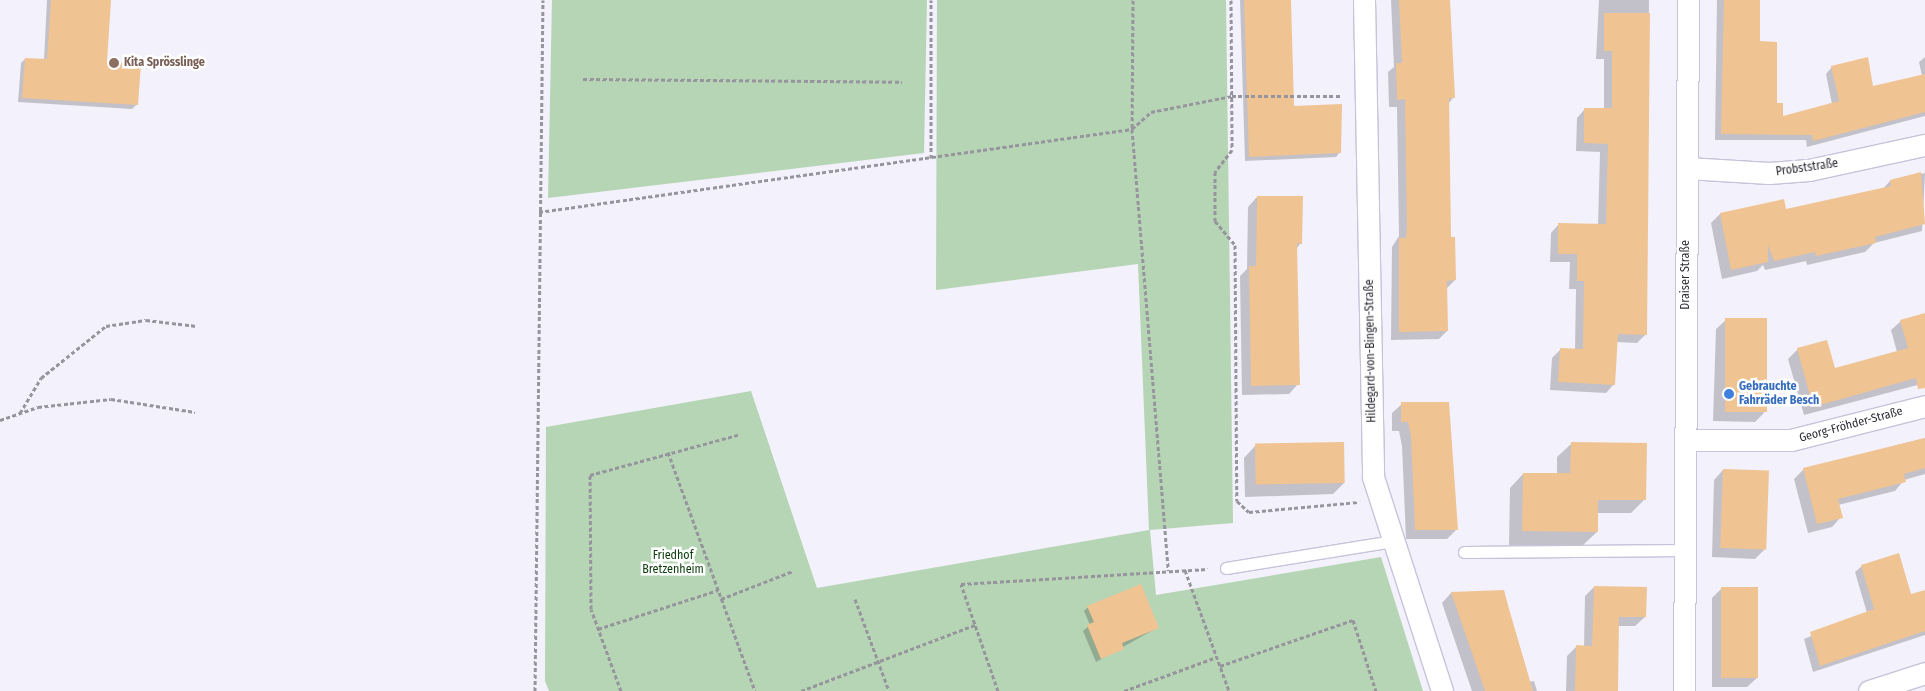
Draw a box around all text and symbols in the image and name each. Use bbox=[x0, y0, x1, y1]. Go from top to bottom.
place label: Kita Sprösslinge bbox=[124, 56, 205, 70]
marker: Kita Sprösslinge bbox=[108, 57, 120, 69]
street label: Probststraße bbox=[1775, 157, 1839, 179]
street label: Draiser Straße bbox=[1679, 240, 1693, 310]
street label: Hildegard-von-Bingen-Straße bbox=[1363, 279, 1379, 423]
place label: Gebrauchte Fahrräder Besch bbox=[1739, 380, 1819, 408]
marker: Gebrauchte Fahrräder Besch bbox=[1723, 388, 1735, 400]
street label: Georg-Fröhder-Straße bbox=[1798, 404, 1904, 446]
park label: Friedhof Bretzenheim bbox=[642, 549, 704, 577]

